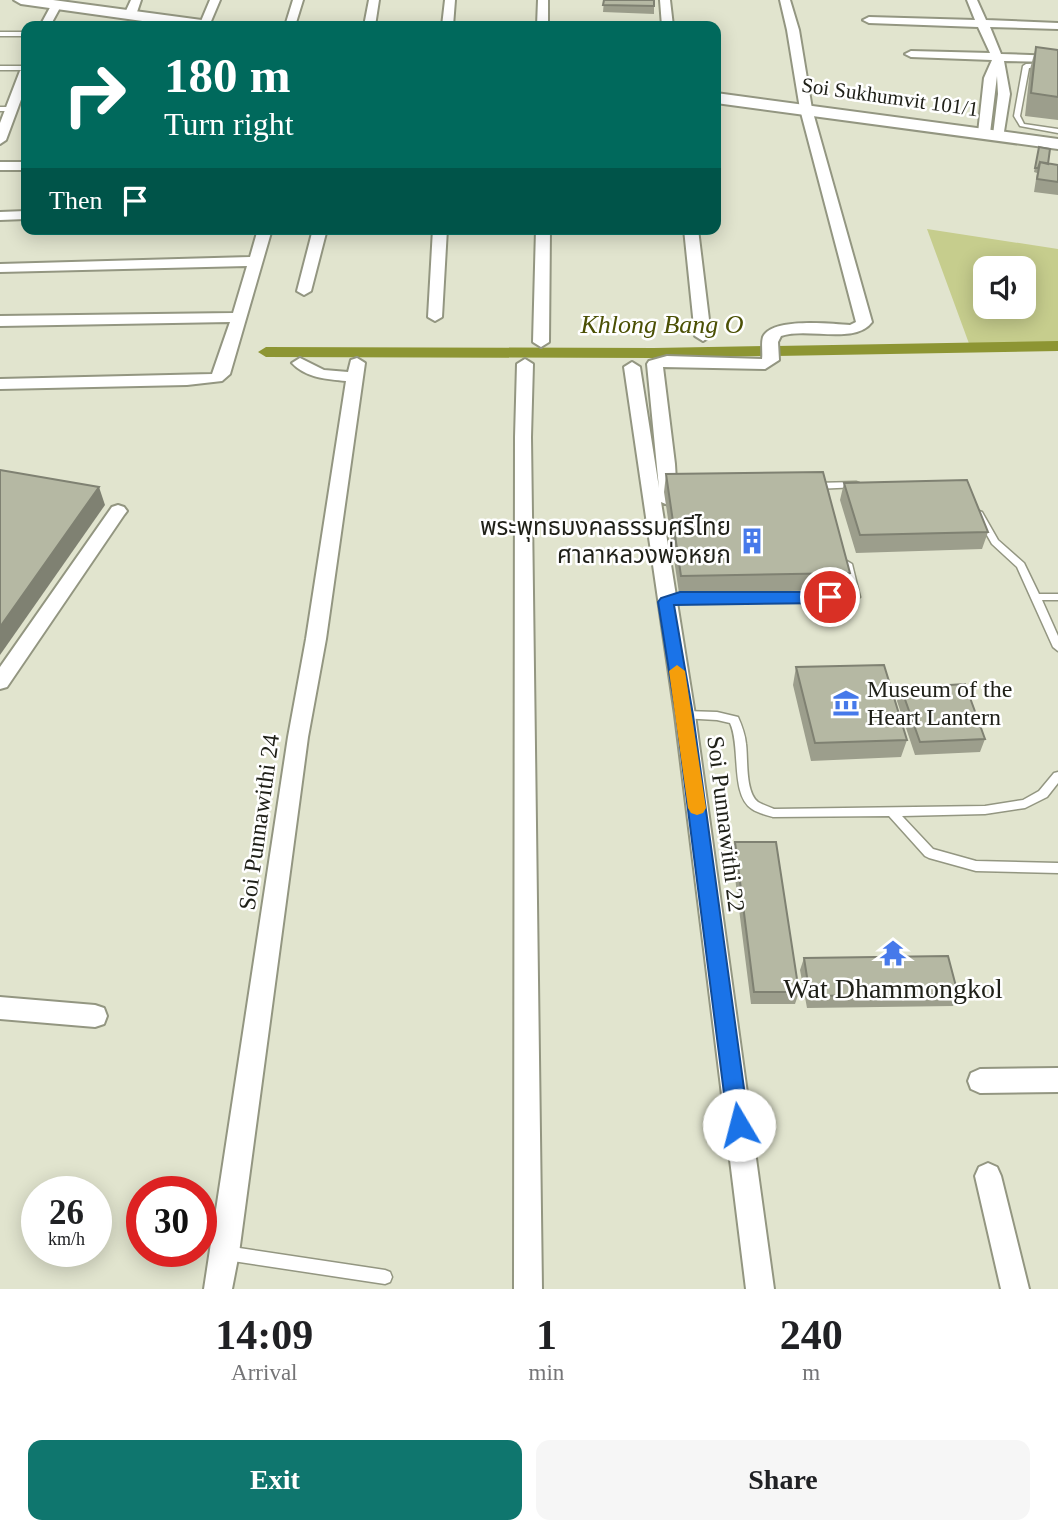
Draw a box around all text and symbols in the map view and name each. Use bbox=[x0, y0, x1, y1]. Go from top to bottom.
text: 180 m bbox=[164, 48, 291, 103]
icon: right bbox=[49, 49, 140, 140]
street label: Soi Sukhumvit 101/1 bbox=[800, 73, 980, 121]
text: Turn right bbox=[164, 106, 294, 142]
icon: arrive bbox=[116, 182, 154, 220]
text: Then bbox=[49, 186, 102, 215]
map controls bbox=[973, 256, 1036, 319]
button: sound bbox=[973, 256, 1036, 319]
water label: Khlong Bang O bbox=[579, 310, 744, 339]
place label: พระพุทธมงคลธรรมศรีไทย ศาลาหลวงพ่อหยก bbox=[480, 514, 731, 568]
building icon: พระพุทธมงคลธรรมศรีไทย ศาลาหลวงพ่อหยก bbox=[737, 526, 767, 556]
pin bbox=[800, 567, 860, 627]
icon: arrive bbox=[811, 578, 849, 616]
place label: Museum of the Heart Lantern bbox=[867, 676, 1012, 730]
museum icon: Museum of the Heart Lantern bbox=[831, 688, 861, 718]
street label: Soi Punnawithi 24 bbox=[234, 732, 284, 912]
street label: Soi Punnawithi 22 bbox=[702, 734, 750, 914]
temple icon: Wat Dhammongkol bbox=[878, 938, 908, 968]
place label: Wat Dhammongkol bbox=[783, 973, 1003, 1004]
position arrow bbox=[702, 1088, 776, 1162]
speed limit sign: 30 bbox=[126, 1176, 217, 1267]
text: 26 bbox=[49, 1193, 84, 1232]
text: km/h bbox=[48, 1229, 85, 1249]
text: 14:09 bbox=[215, 1312, 313, 1358]
text: 1 bbox=[536, 1312, 557, 1358]
text: 240 bbox=[780, 1312, 843, 1358]
text: Arrival bbox=[231, 1360, 298, 1385]
text: min bbox=[529, 1360, 564, 1385]
text: m bbox=[802, 1360, 820, 1385]
button: Exit bbox=[28, 1440, 522, 1520]
button: Share bbox=[536, 1440, 1030, 1520]

